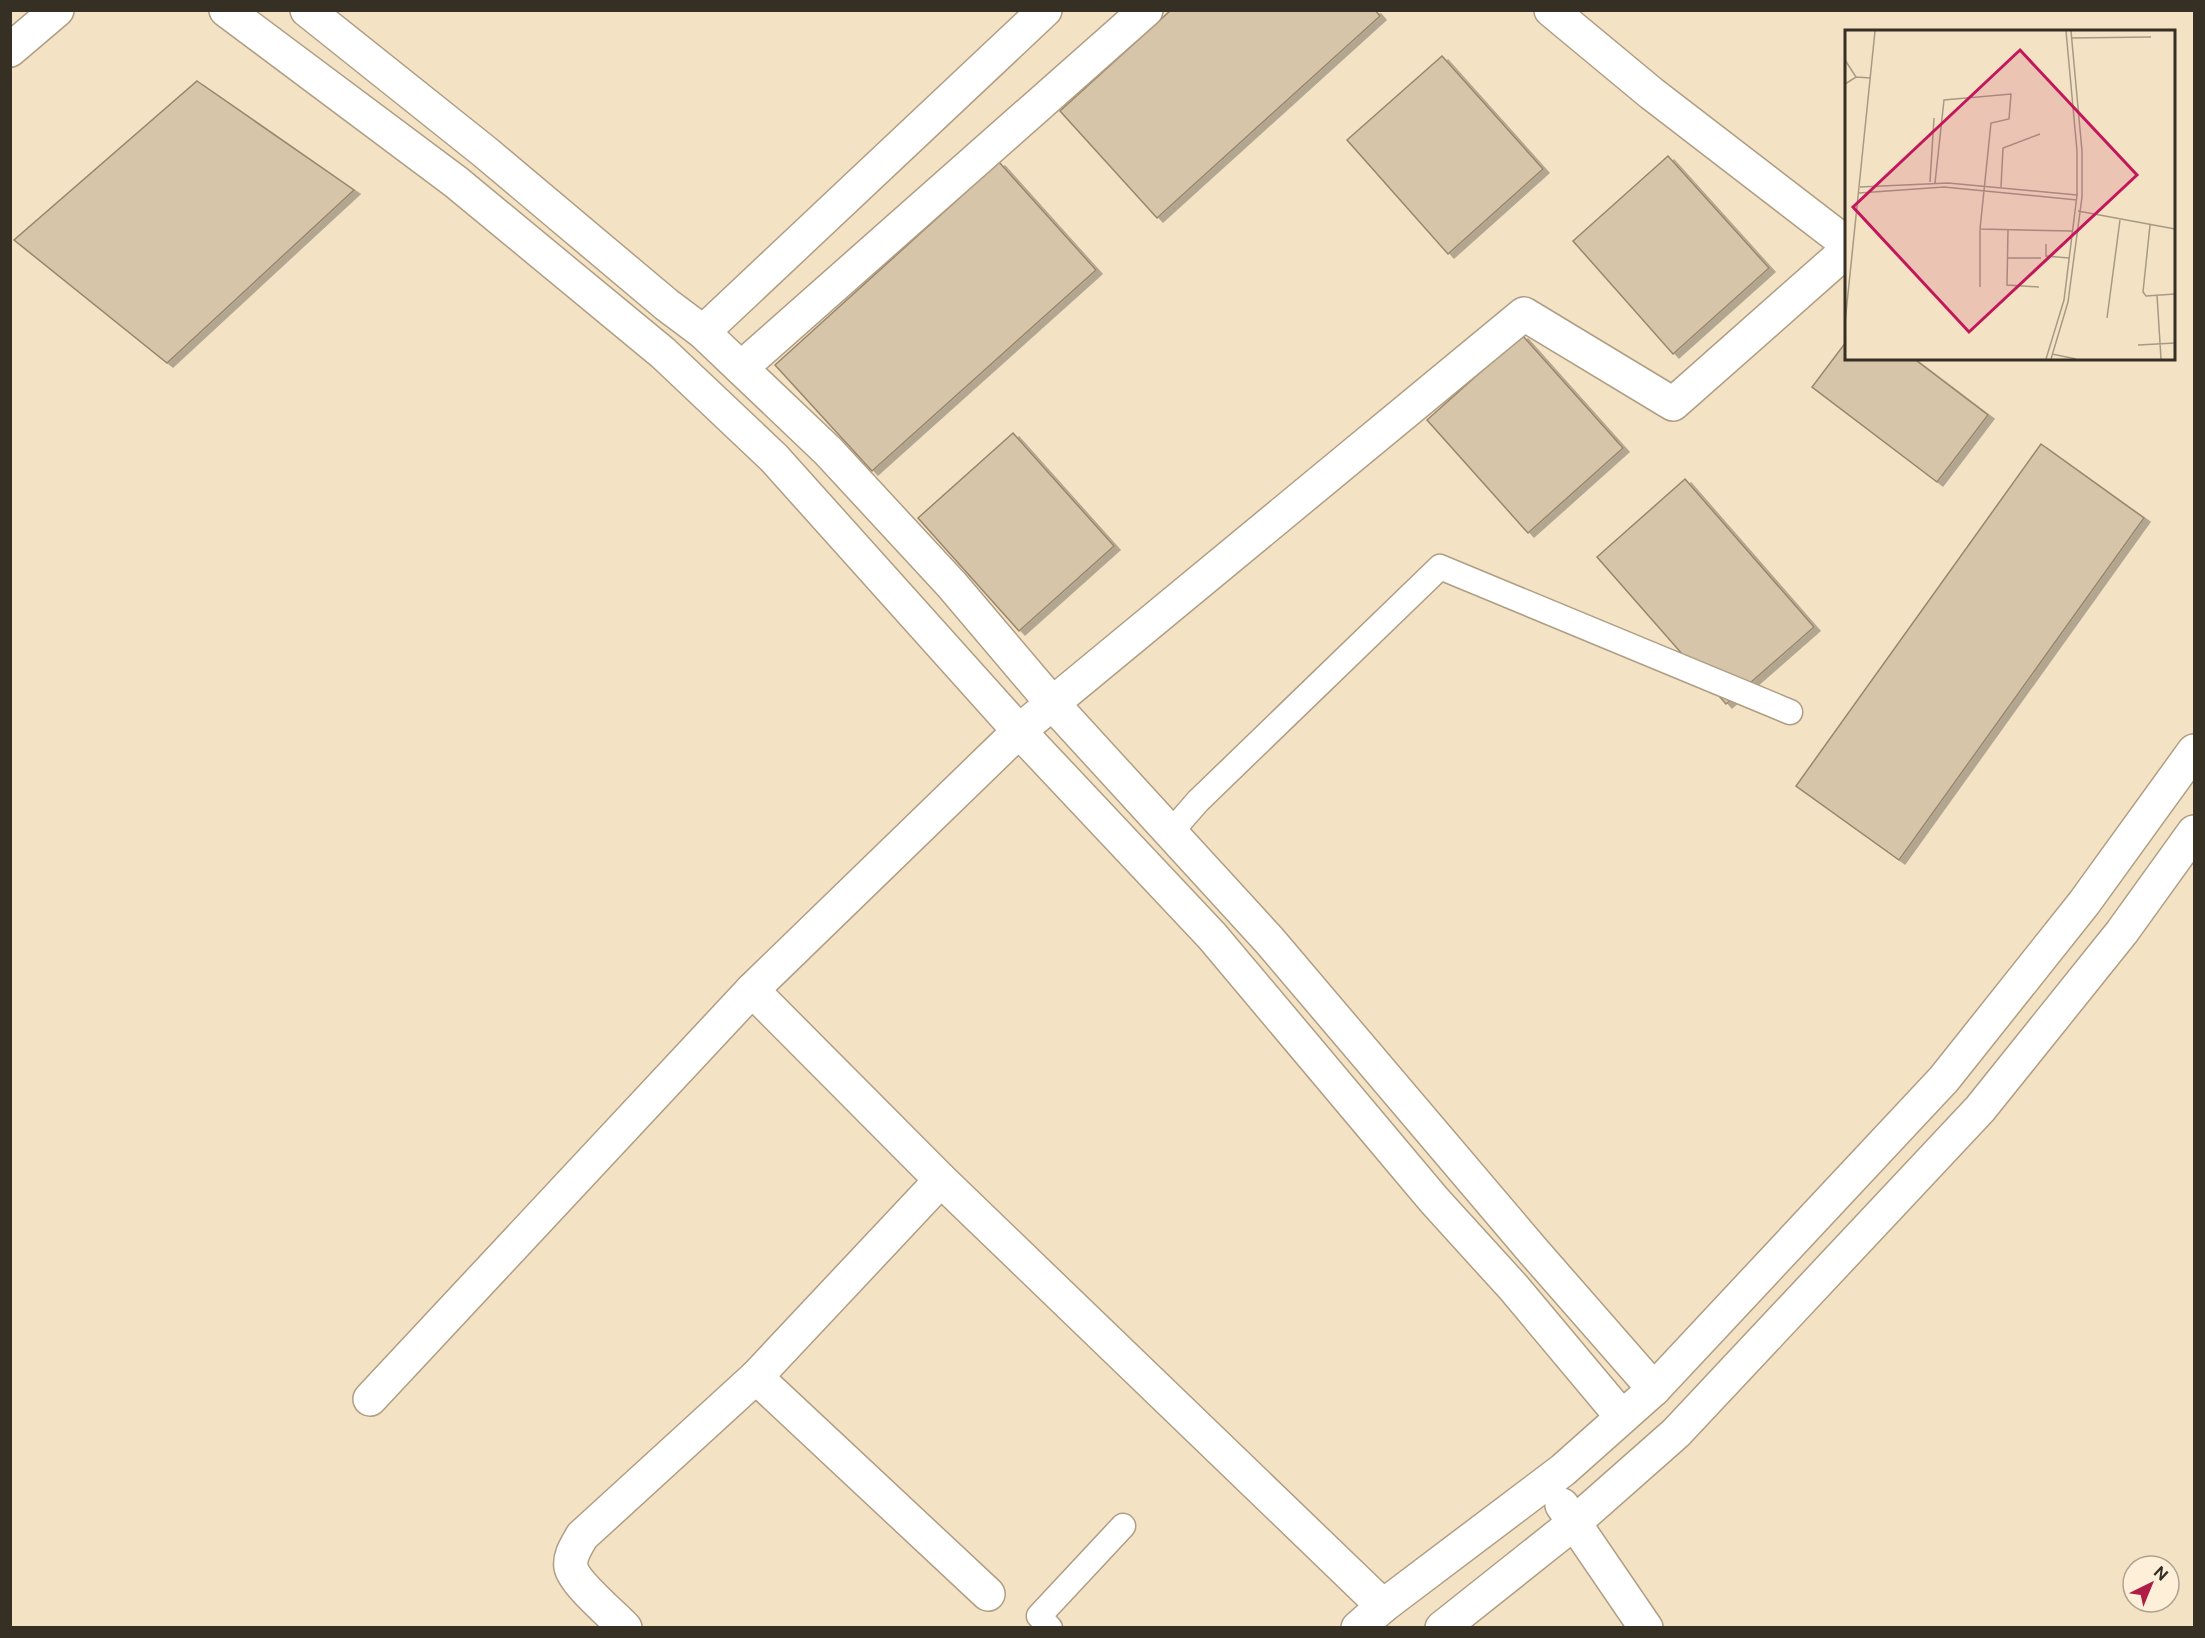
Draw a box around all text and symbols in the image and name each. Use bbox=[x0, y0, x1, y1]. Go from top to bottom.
inset map bbox=[1845, 30, 2175, 360]
north arrow bbox=[2121, 1554, 2181, 1614]
text: N bbox=[2150, 1562, 2172, 1585]

